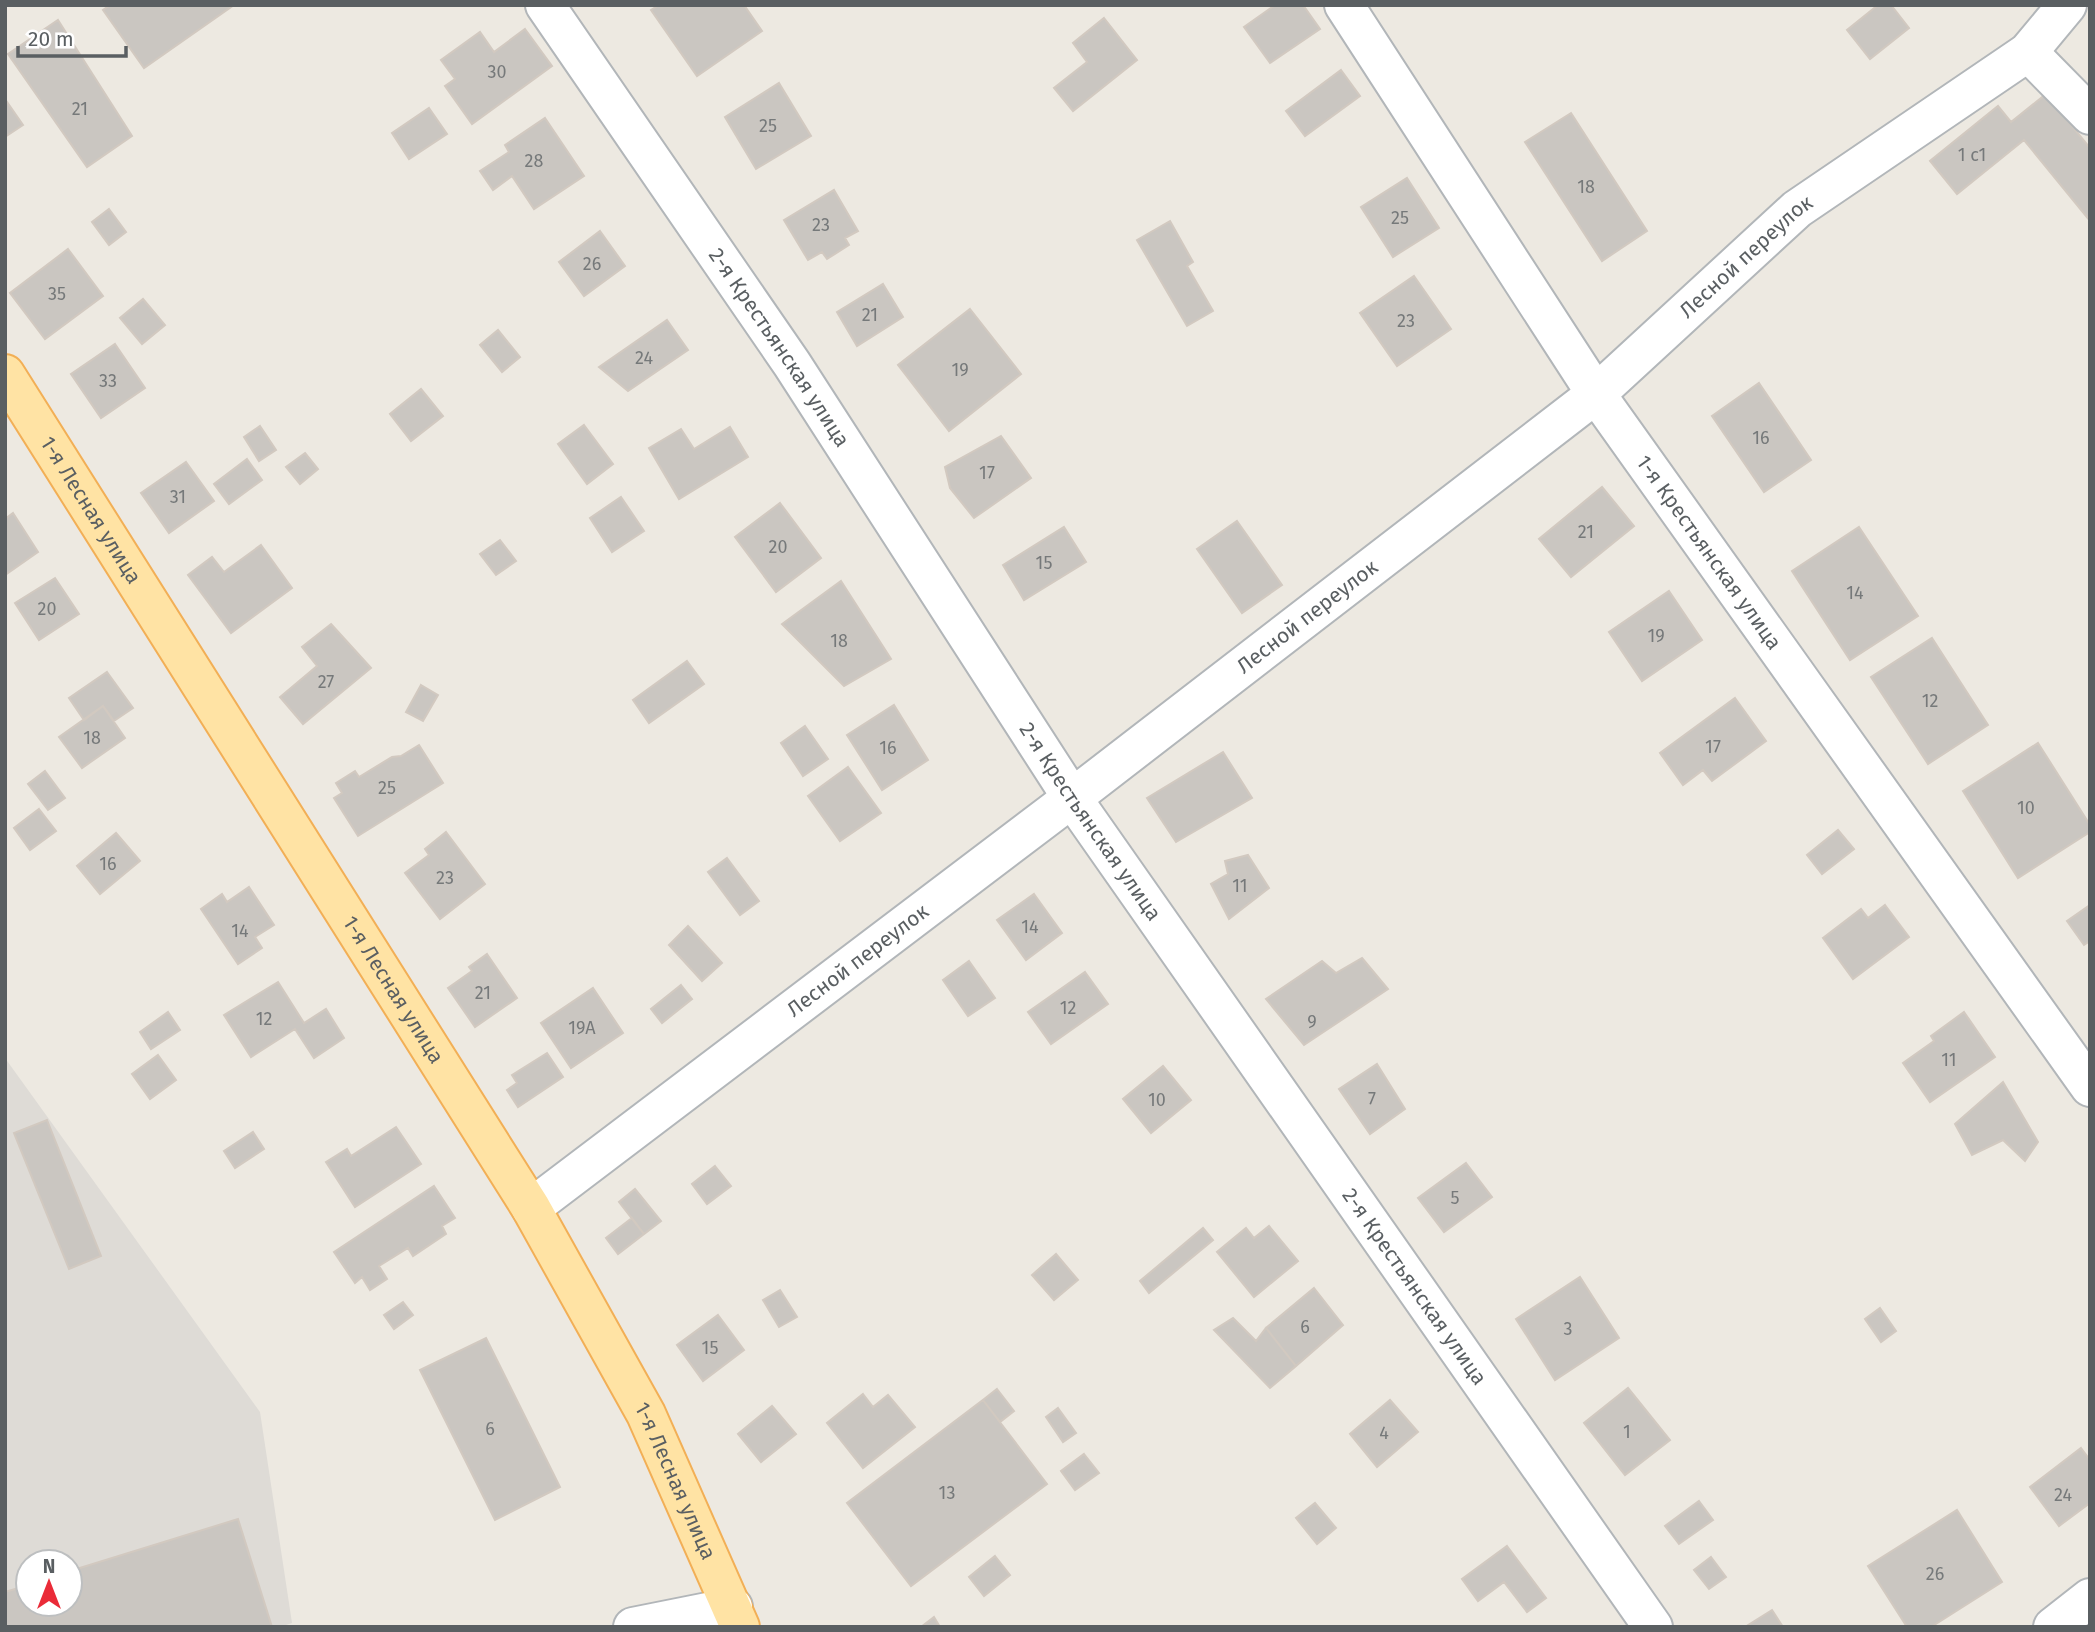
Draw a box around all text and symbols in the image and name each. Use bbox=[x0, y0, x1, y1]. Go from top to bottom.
scale bar bbox=[18, 14, 126, 58]
text: 20 m bbox=[28, 26, 74, 52]
house number: 30 bbox=[487, 61, 507, 83]
house number: 21 bbox=[72, 98, 88, 120]
house number: 25 bbox=[759, 115, 777, 137]
house number: 1 с1 bbox=[1958, 144, 1986, 166]
house number: 28 bbox=[525, 150, 543, 172]
house number: 18 bbox=[1577, 176, 1595, 198]
street label: Лесной переулок bbox=[1674, 189, 1818, 324]
house number: 25 bbox=[1391, 207, 1409, 229]
house number: 23 bbox=[812, 214, 830, 236]
street label: 2-я Крестьянская улица bbox=[703, 243, 855, 452]
house number: 26 bbox=[583, 253, 601, 275]
house number: 35 bbox=[48, 283, 66, 305]
house number: 21 bbox=[862, 304, 878, 326]
house number: 23 bbox=[1397, 310, 1415, 332]
house number: 24 bbox=[635, 347, 653, 369]
house number: 19 bbox=[951, 359, 969, 381]
house number: 33 bbox=[99, 370, 117, 392]
house number: 16 bbox=[1752, 427, 1770, 449]
street label: 1-я Лесная улица bbox=[35, 432, 147, 589]
street label: 1-я Крестьянская улица bbox=[1631, 450, 1787, 655]
house number: 17 bbox=[979, 462, 995, 484]
house number: 31 bbox=[170, 486, 186, 508]
house number: 21 bbox=[1578, 521, 1594, 543]
house number: 20 bbox=[769, 536, 787, 558]
house number: 15 bbox=[1036, 552, 1052, 574]
street label: Лесной переулок bbox=[1232, 554, 1383, 679]
house number: 14 bbox=[1846, 582, 1864, 604]
house number: 20 bbox=[38, 598, 56, 620]
house number: 19 bbox=[1647, 625, 1665, 647]
house number: 18 bbox=[830, 630, 848, 652]
house number: 27 bbox=[318, 671, 334, 693]
house number: 12 bbox=[1922, 690, 1938, 712]
street label: 2-я Крестьянская улица bbox=[1014, 718, 1167, 926]
house number: 18 bbox=[83, 727, 101, 749]
house number: 17 bbox=[1705, 736, 1721, 758]
house number: 16 bbox=[879, 737, 897, 759]
house number: 25 bbox=[378, 777, 396, 799]
house number: 10 bbox=[2017, 797, 2035, 819]
house number: 16 bbox=[99, 853, 117, 875]
house number: 23 bbox=[436, 867, 454, 889]
house number: 11 bbox=[1232, 875, 1248, 897]
street label: Лесной переулок bbox=[782, 898, 934, 1022]
street label: 1-я Лесная улица bbox=[337, 911, 450, 1068]
house number: 14 bbox=[1021, 916, 1039, 938]
house number: 14 bbox=[231, 920, 249, 942]
house number: 21 bbox=[475, 982, 491, 1004]
house number: 12 bbox=[1060, 997, 1076, 1019]
house number: 12 bbox=[256, 1008, 272, 1030]
house number: 9 bbox=[1307, 1011, 1317, 1033]
house number: 19А bbox=[568, 1017, 596, 1039]
house number: 11 bbox=[1941, 1049, 1957, 1071]
house number: 7 bbox=[1368, 1088, 1376, 1110]
house number: 10 bbox=[1148, 1089, 1166, 1111]
street label: 2-я Крестьянская улица bbox=[1337, 1183, 1492, 1390]
house number: 5 bbox=[1450, 1187, 1460, 1209]
house number: 6 bbox=[1300, 1316, 1310, 1338]
house number: 3 bbox=[1564, 1318, 1572, 1340]
house number: 15 bbox=[702, 1337, 718, 1359]
street label: 1-я Лесная улица bbox=[629, 1398, 722, 1564]
house number: 6 bbox=[485, 1418, 495, 1440]
house number: 1 bbox=[1623, 1421, 1631, 1443]
house number: 4 bbox=[1379, 1422, 1389, 1444]
house number: 13 bbox=[939, 1482, 955, 1504]
house number: 24 bbox=[2054, 1484, 2072, 1506]
north arrow bbox=[14, 1548, 84, 1618]
text: N bbox=[43, 1555, 55, 1578]
house number: 26 bbox=[1926, 1563, 1944, 1585]

